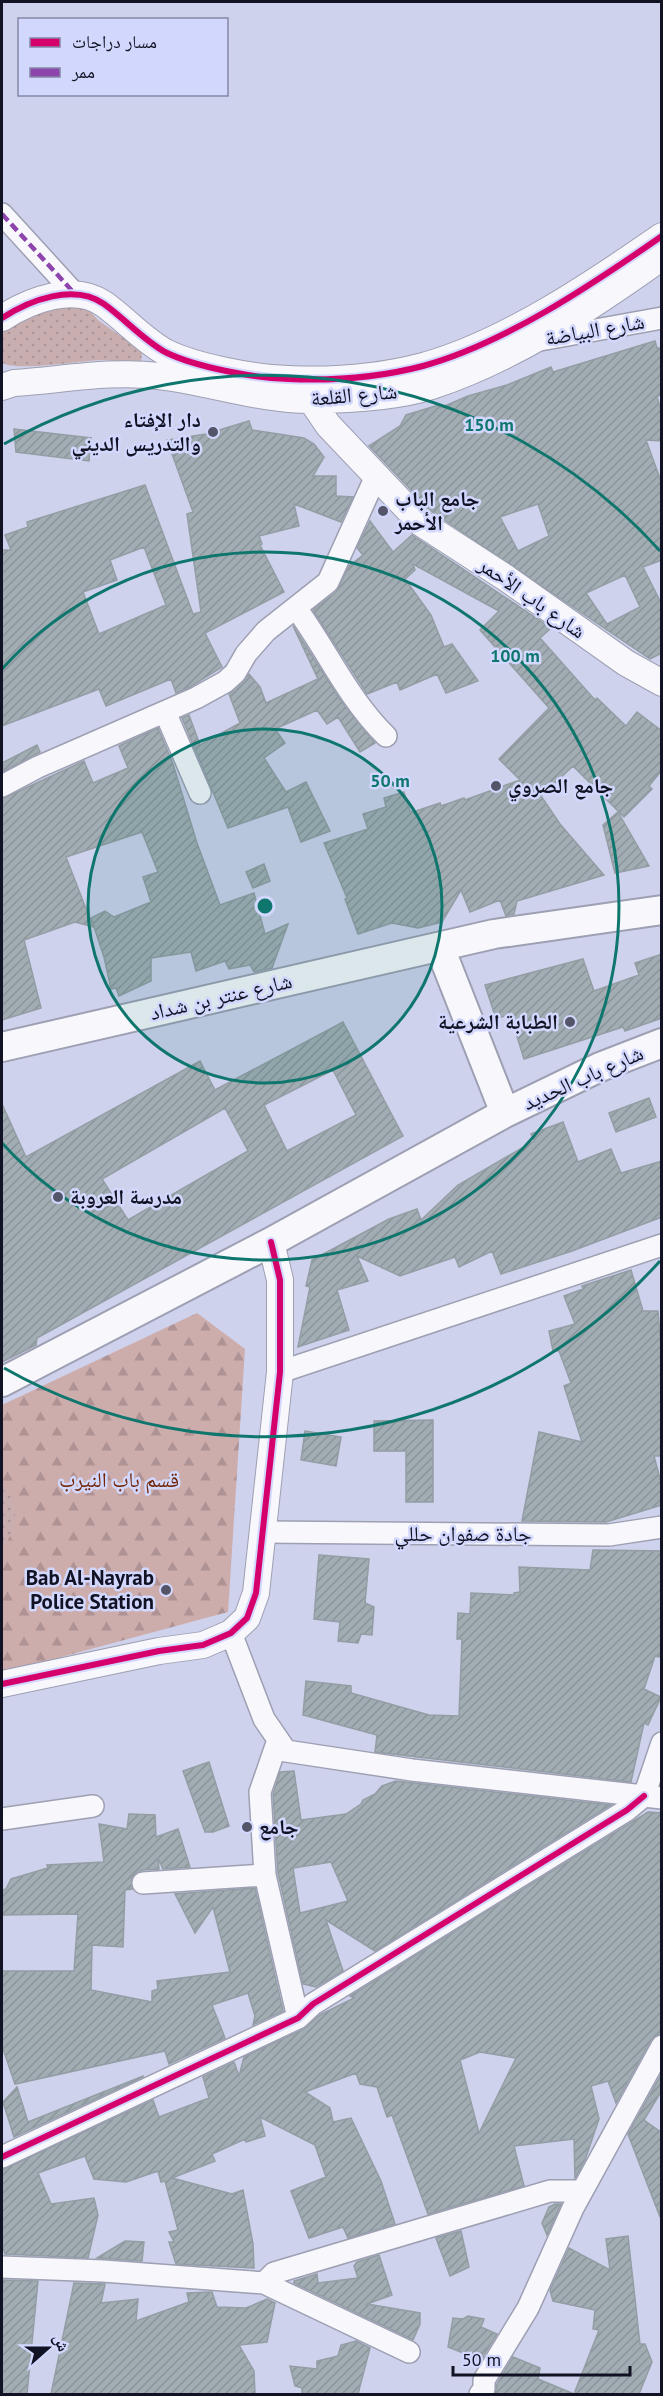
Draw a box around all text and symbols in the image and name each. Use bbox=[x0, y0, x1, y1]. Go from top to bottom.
legend bbox=[18, 18, 228, 96]
text: مسار دراجات bbox=[72, 30, 157, 53]
text: ممر bbox=[71, 60, 95, 83]
street label: شارع البياضة bbox=[543, 308, 646, 351]
street label: شارع القلعة bbox=[310, 377, 398, 412]
place label: دار الإفتاء والتدريس الديني bbox=[72, 406, 201, 460]
text: 150 m bbox=[464, 413, 514, 436]
marker: دار الإفتاء والتدريس الديني bbox=[206, 425, 220, 439]
place label: جامع الباب الأحمر bbox=[394, 485, 480, 536]
marker: جامع الباب الأحمر bbox=[376, 504, 390, 518]
street label: شارع باب الأحمر bbox=[473, 550, 591, 644]
text: 100 m bbox=[490, 644, 540, 667]
text: 50 m bbox=[370, 769, 410, 792]
place label: جامع الصروي bbox=[508, 772, 613, 802]
marker: جامع الصروي bbox=[489, 779, 503, 793]
centre of rings bbox=[255, 896, 275, 916]
street label: شارع عنتر بن شداد bbox=[147, 967, 295, 1026]
place label: الطبابة الشرعية bbox=[438, 1008, 558, 1035]
marker: الطبابة الشرعية bbox=[563, 1015, 577, 1029]
street label: شارع باب الحديد bbox=[518, 1039, 647, 1116]
place label: مدرسة العروبة bbox=[70, 1183, 182, 1210]
marker: مدرسة العروبة bbox=[51, 1190, 65, 1204]
park label: قسم باب النيرب bbox=[59, 1466, 179, 1494]
street label: جادة صفوان حللي bbox=[395, 1520, 531, 1550]
place label: Bab Al-Nayrab Police Station bbox=[26, 1564, 154, 1615]
marker: Bab Al-Nayrab Police Station bbox=[159, 1583, 173, 1597]
place label: جامع bbox=[259, 1813, 299, 1841]
marker: جامع bbox=[240, 1820, 254, 1834]
north arrow bbox=[18, 2318, 78, 2378]
text: ش bbox=[50, 2331, 74, 2354]
scale bar bbox=[453, 2339, 630, 2377]
text: 50 m bbox=[462, 2348, 501, 2371]

